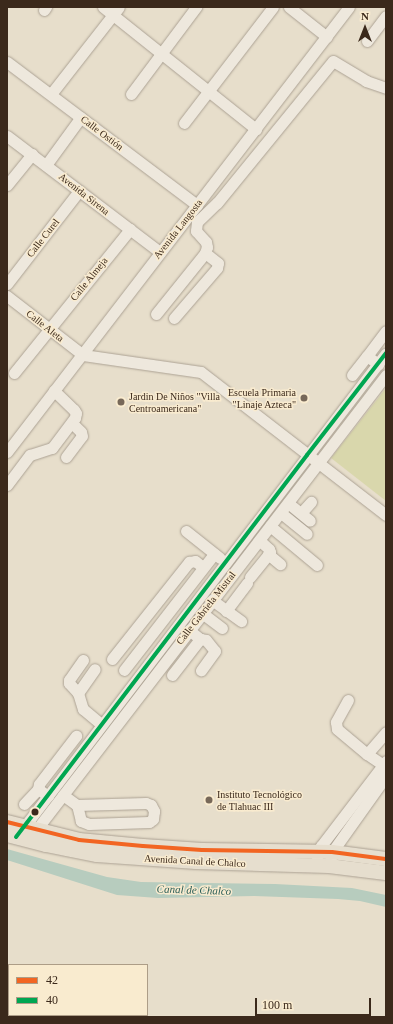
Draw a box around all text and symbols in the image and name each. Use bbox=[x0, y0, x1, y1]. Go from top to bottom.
north arrow bbox=[345, 8, 385, 48]
text: N bbox=[361, 10, 369, 22]
street label: Calle Ostión bbox=[78, 113, 126, 153]
street label: Avenida Sirena bbox=[56, 170, 112, 218]
street label: Avenida Langosta bbox=[151, 197, 205, 261]
street label: Calle Curel bbox=[24, 216, 62, 260]
street label: Calle Almeja bbox=[68, 255, 110, 303]
street label: Calle Aleta bbox=[23, 307, 67, 345]
place label: Escuela Primaria "Linaje Azteca" bbox=[228, 386, 296, 410]
place label: Jardin De Niños "Villa Centroamericana" bbox=[129, 390, 220, 414]
marker: Escuela Primaria "Linaje Azteca" bbox=[299, 393, 309, 403]
marker: Jardin De Niños "Villa Centroamericana" bbox=[116, 397, 126, 407]
street label: Calle Gabriela Mistral bbox=[174, 569, 238, 647]
place label: Instituto Tecnológico de Tlahuac III bbox=[217, 788, 302, 812]
marker: Instituto Tecnológico de Tlahuac III bbox=[204, 795, 214, 805]
unlabelled marker bbox=[30, 807, 40, 817]
street label: Avenida Canal de Chalco bbox=[144, 852, 246, 870]
water label: Canal de Chalco bbox=[157, 882, 231, 898]
legend bbox=[8, 964, 148, 1016]
text: 42 bbox=[46, 973, 58, 987]
scale bar bbox=[257, 990, 373, 1016]
text: 40 bbox=[46, 993, 58, 1007]
text: 100 m bbox=[262, 998, 292, 1012]

